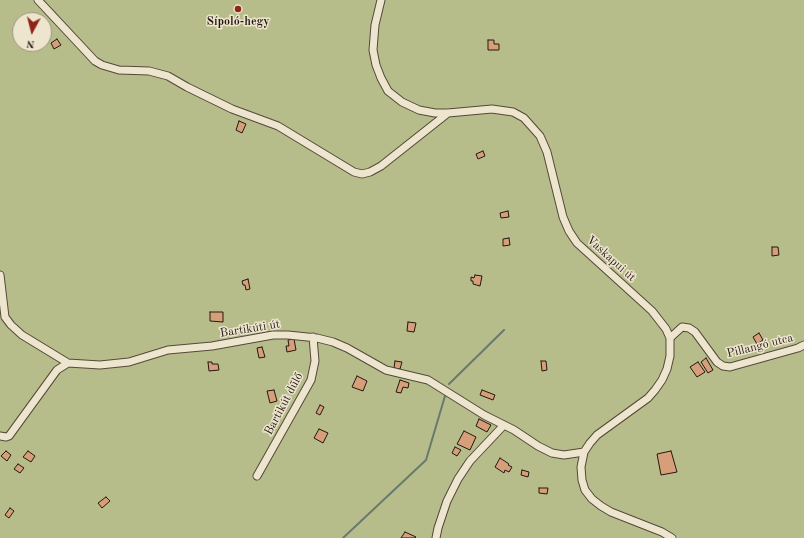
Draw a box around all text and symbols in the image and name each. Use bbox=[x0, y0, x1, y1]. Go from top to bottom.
marker: Sípoló-hegy bbox=[233, 4, 243, 14]
north arrow bbox=[12, 12, 52, 52]
place label: Sípoló-hegy bbox=[206, 15, 270, 29]
text: N bbox=[26, 37, 35, 49]
street label: Vaskapui út bbox=[583, 233, 639, 285]
street label: Bartikúti út bbox=[219, 317, 281, 341]
street label: Pillangó utca bbox=[725, 331, 795, 361]
street label: Bartikút dűlő bbox=[262, 370, 306, 438]

